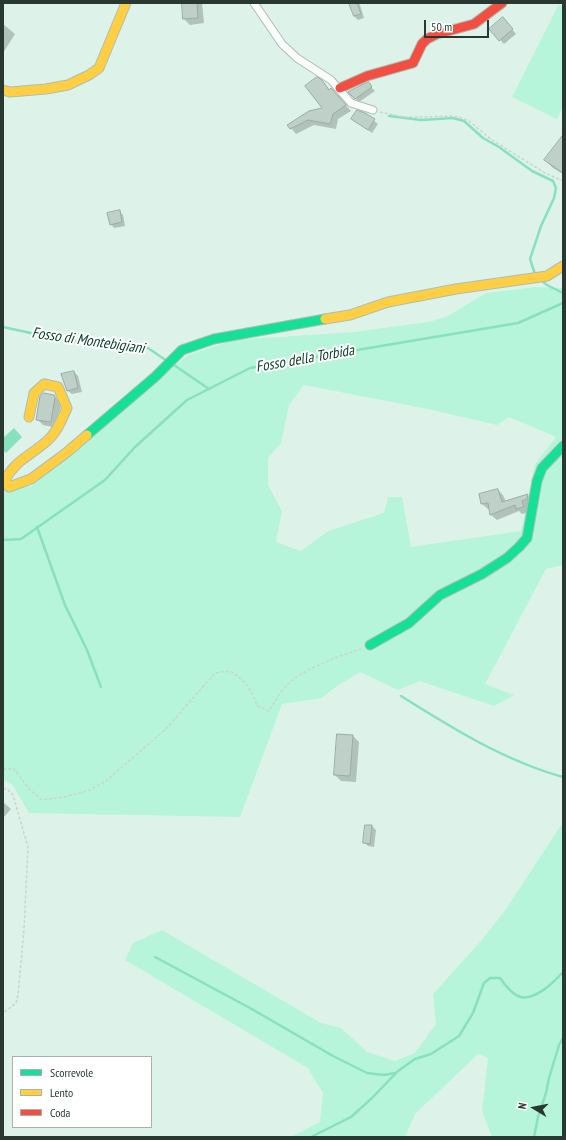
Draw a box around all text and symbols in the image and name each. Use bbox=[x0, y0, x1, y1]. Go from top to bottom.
scale bar bbox=[426, 12, 491, 38]
text: 50 m bbox=[431, 19, 452, 34]
water label: Fosso di Montebigiani bbox=[31, 324, 145, 358]
water label: Fosso della Torbida bbox=[255, 342, 355, 376]
legend bbox=[12, 1056, 152, 1128]
text: Scorrevole bbox=[50, 1065, 93, 1080]
text: Lento bbox=[50, 1085, 73, 1100]
north arrow bbox=[514, 1088, 554, 1128]
text: N bbox=[515, 1102, 530, 1110]
text: Coda bbox=[50, 1105, 70, 1120]

